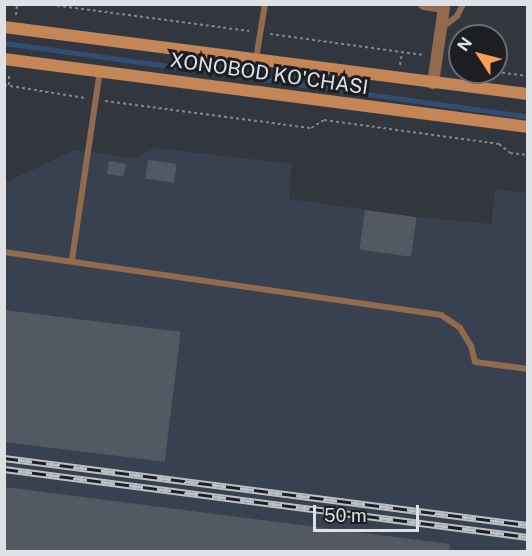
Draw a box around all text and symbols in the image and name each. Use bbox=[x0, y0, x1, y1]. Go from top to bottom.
north arrow bbox=[448, 24, 508, 84]
text: N bbox=[453, 34, 476, 55]
street label: XONOBOD KO'CHASI bbox=[168, 48, 370, 100]
scale bar bbox=[316, 493, 422, 531]
text: 50 m bbox=[324, 505, 367, 526]

